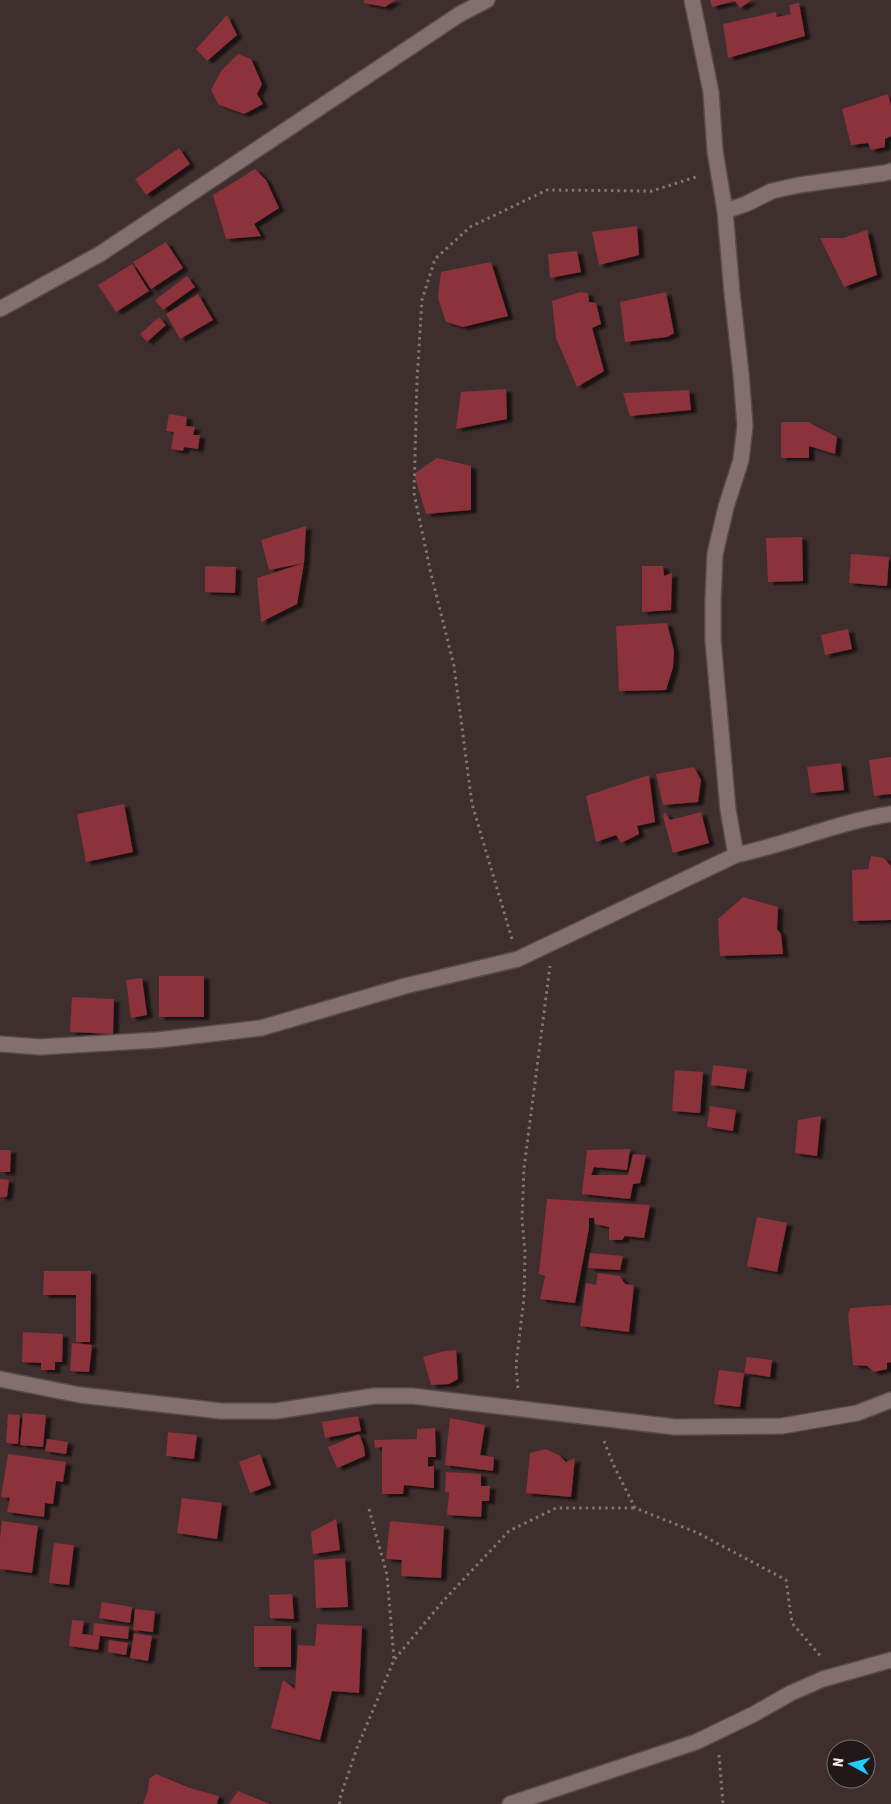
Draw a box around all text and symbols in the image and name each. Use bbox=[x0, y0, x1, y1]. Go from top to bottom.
north arrow bbox=[826, 1739, 876, 1789]
text: N bbox=[830, 1757, 847, 1768]

